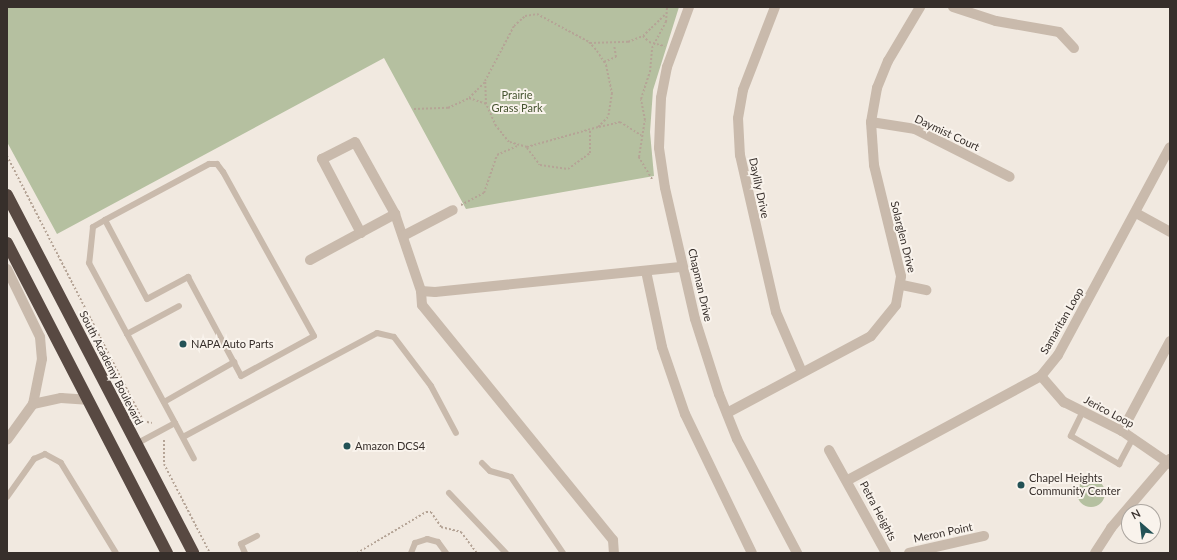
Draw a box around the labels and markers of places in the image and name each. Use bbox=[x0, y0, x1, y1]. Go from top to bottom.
place label: NAPA Auto Parts bbox=[191, 337, 274, 351]
marker: NAPA Auto Parts bbox=[178, 339, 188, 349]
place label: Amazon DCS4 bbox=[355, 439, 425, 453]
marker: Amazon DCS4 bbox=[342, 441, 352, 451]
place label: Chapel Heights Community Center bbox=[1029, 472, 1121, 498]
marker: Chapel Heights Community Center bbox=[1016, 480, 1026, 490]

